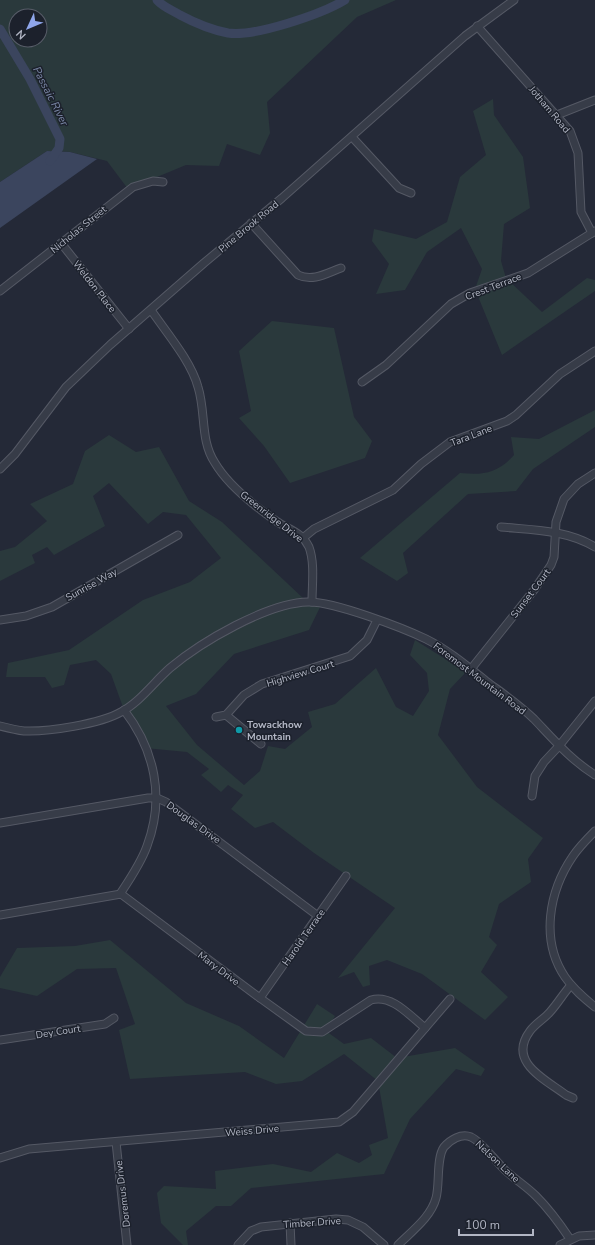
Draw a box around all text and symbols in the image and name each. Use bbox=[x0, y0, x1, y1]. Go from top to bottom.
north arrow bbox=[8, 8, 48, 48]
text: N bbox=[13, 26, 29, 43]
water label: Passaic River bbox=[29, 64, 72, 129]
street label: Jotham Road bbox=[525, 82, 573, 136]
street label: Pine Brook Road bbox=[216, 197, 282, 256]
street label: Nicholas Street bbox=[48, 202, 110, 257]
street label: Weldon Place bbox=[69, 258, 119, 316]
street label: Crest Terrace bbox=[463, 270, 524, 304]
street label: Tara Lane bbox=[448, 422, 494, 450]
street label: Greenridge Drive bbox=[237, 488, 306, 546]
street label: Sunrise Way bbox=[63, 565, 120, 605]
street label: Sunset Court bbox=[508, 566, 554, 621]
street label: Foremost Mountain Road bbox=[430, 639, 529, 718]
street label: Highview Court bbox=[265, 657, 336, 691]
place label: Towackhow Mountain bbox=[247, 718, 303, 744]
marker: Towackhow Mountain bbox=[234, 725, 244, 735]
street label: Douglas Drive bbox=[163, 798, 223, 847]
street label: Harold Terrace bbox=[279, 906, 329, 969]
street label: Mary Drive bbox=[195, 948, 242, 989]
street label: Dey Court bbox=[35, 1021, 82, 1042]
street label: Weiss Drive bbox=[225, 1122, 280, 1140]
street label: Nelson Lane bbox=[472, 1138, 523, 1186]
street label: Doremus Drive bbox=[112, 1160, 134, 1228]
scale bar bbox=[459, 1211, 533, 1237]
street label: Timber Drive bbox=[283, 1214, 341, 1232]
text: 100 m bbox=[465, 1217, 500, 1233]

